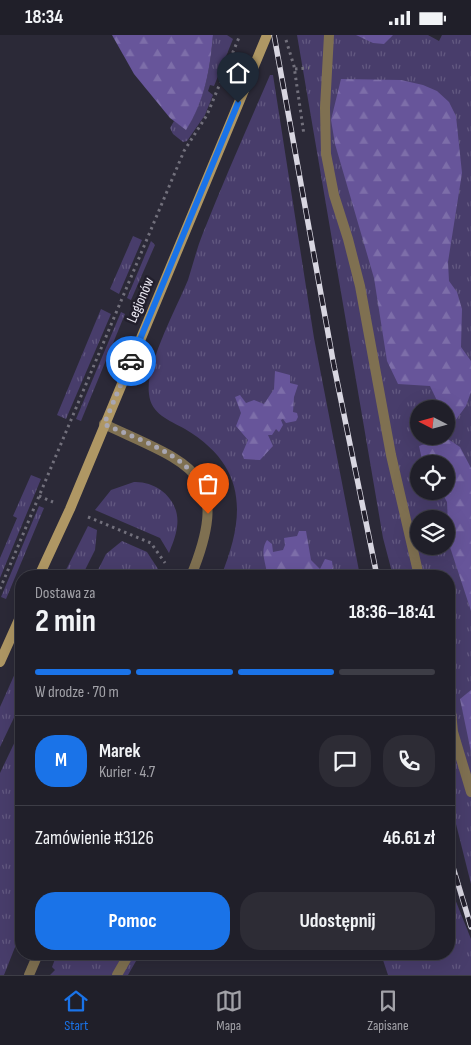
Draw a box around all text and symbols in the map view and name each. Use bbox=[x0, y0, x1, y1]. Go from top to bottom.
text: 18:34 bbox=[25, 6, 63, 29]
pin bbox=[217, 52, 259, 103]
icon: home bbox=[224, 59, 252, 87]
street label: Legionów bbox=[122, 274, 159, 326]
courier bbox=[106, 336, 156, 386]
icon: car bbox=[117, 347, 145, 375]
north arrow bbox=[410, 400, 455, 445]
map controls bbox=[410, 400, 455, 555]
button: locate bbox=[410, 455, 455, 500]
pin bbox=[187, 463, 229, 514]
icon: bag bbox=[194, 470, 222, 498]
button: layers bbox=[410, 510, 455, 555]
text: Dostawa za bbox=[35, 584, 96, 603]
text: 18:36–18:41 bbox=[349, 601, 435, 624]
text: 2 min bbox=[35, 602, 96, 641]
text: W drodze · 70 m bbox=[35, 683, 119, 702]
button: chat bbox=[319, 735, 371, 787]
button: phone bbox=[383, 735, 435, 787]
text: Marek bbox=[99, 740, 141, 763]
text: M bbox=[55, 749, 67, 772]
text: Kurier · 4.7 bbox=[99, 763, 155, 782]
text: Zamówienie #3126 bbox=[35, 827, 154, 850]
text: 46.61 zł bbox=[383, 827, 435, 850]
button: Pomoc bbox=[35, 892, 230, 950]
button: Udostępnij bbox=[240, 892, 435, 950]
tab: Start bbox=[62, 987, 90, 1034]
tab: Mapa bbox=[215, 987, 243, 1034]
tab: Zapisane bbox=[367, 987, 409, 1034]

